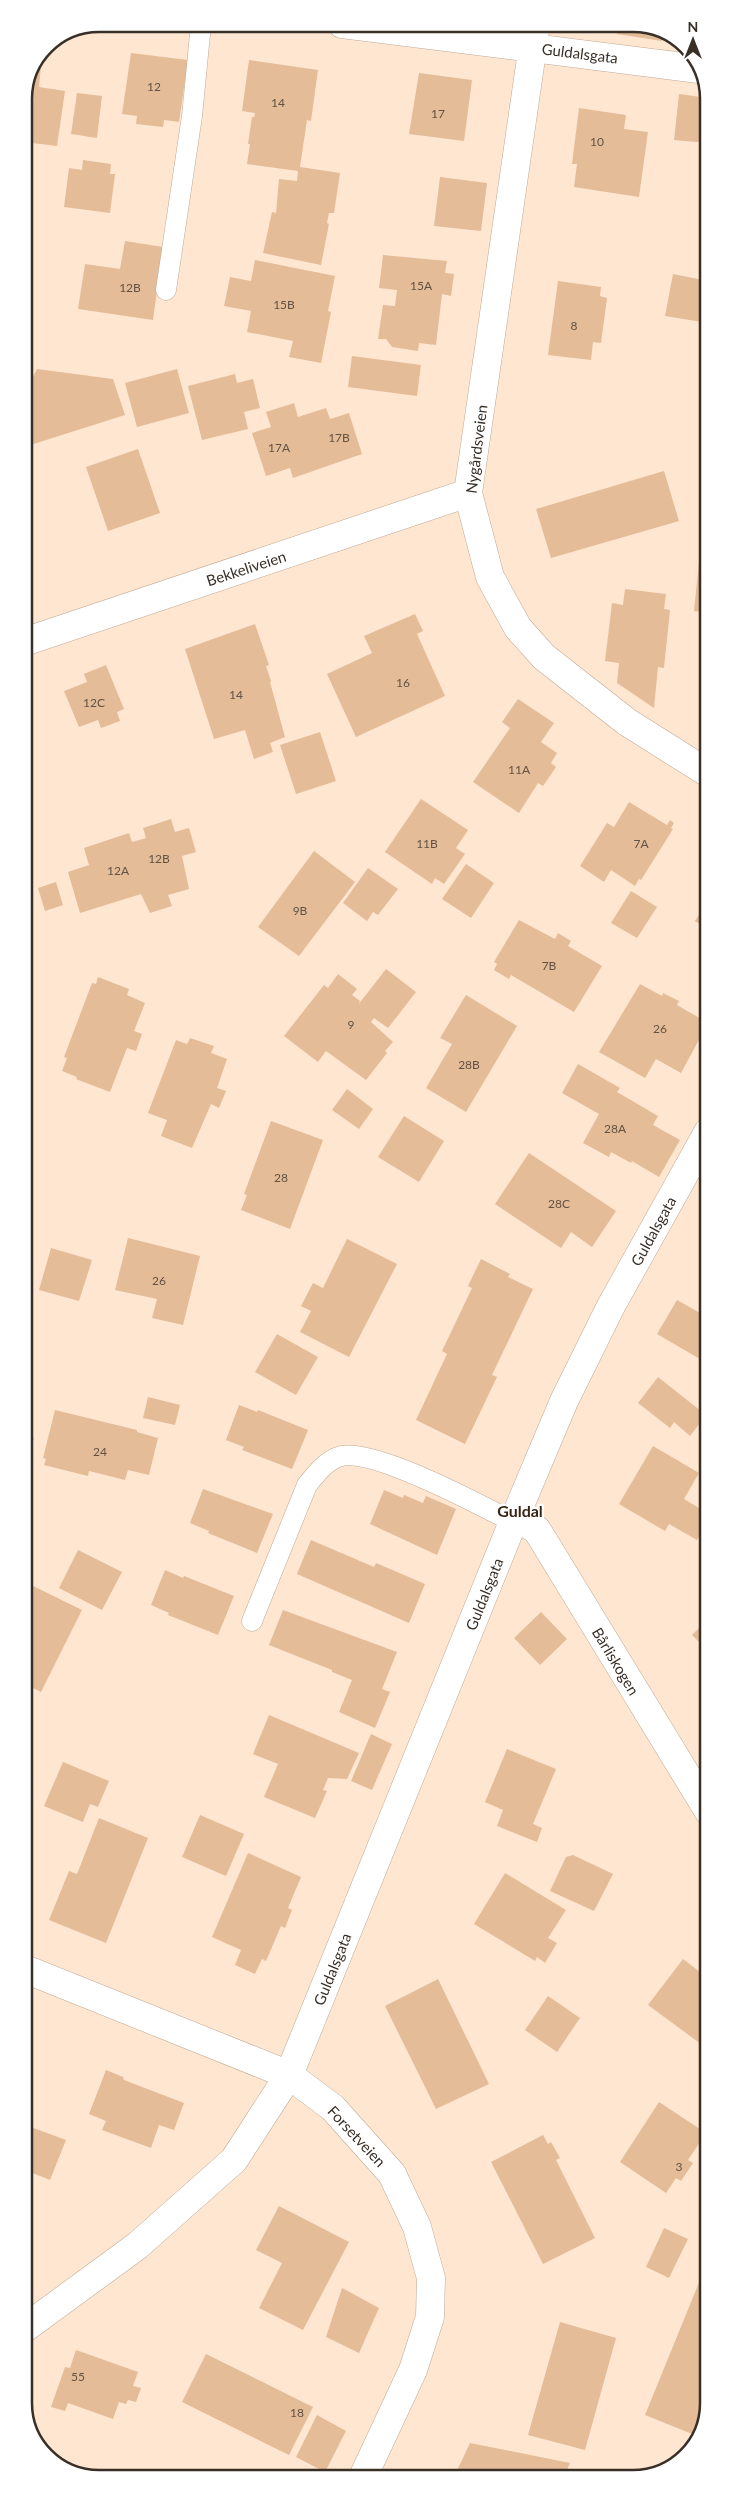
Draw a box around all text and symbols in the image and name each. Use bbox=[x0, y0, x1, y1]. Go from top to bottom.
north arrow bbox=[668, 15, 718, 65]
text: N bbox=[688, 18, 698, 35]
street label: Guldalsgata bbox=[541, 39, 619, 67]
house number: 12 bbox=[147, 79, 161, 94]
house number: 14 bbox=[271, 95, 285, 110]
house number: 17 bbox=[431, 106, 445, 121]
house number: 10 bbox=[590, 134, 604, 149]
house number: 15A bbox=[410, 278, 433, 293]
house number: 12B bbox=[119, 280, 141, 295]
house number: 15B bbox=[273, 297, 295, 312]
house number: 8 bbox=[571, 318, 578, 333]
street label: Nygårdsveien bbox=[462, 404, 490, 494]
house number: 17B bbox=[328, 430, 350, 445]
house number: 17A bbox=[268, 440, 291, 455]
street label: Bekkeliveien bbox=[204, 547, 288, 589]
house number: 16 bbox=[396, 675, 410, 690]
house number: 14 bbox=[229, 687, 243, 702]
house number: 12C bbox=[83, 695, 105, 710]
house number: 11A bbox=[508, 762, 531, 777]
house number: 11B bbox=[416, 836, 438, 851]
house number: 7A bbox=[633, 836, 649, 851]
house number: 12B bbox=[148, 851, 170, 866]
house number: 12A bbox=[107, 863, 130, 878]
house number: 9B bbox=[293, 903, 308, 918]
house number: 7B bbox=[542, 958, 557, 973]
house number: 9 bbox=[348, 1017, 355, 1032]
house number: 26 bbox=[653, 1021, 667, 1036]
house number: 28B bbox=[458, 1057, 480, 1072]
house number: 28A bbox=[604, 1121, 627, 1136]
house number: 28 bbox=[274, 1170, 288, 1185]
street label: Guldalsgata bbox=[627, 1193, 679, 1269]
house number: 28C bbox=[548, 1196, 570, 1211]
house number: 26 bbox=[152, 1273, 166, 1288]
house number: 24 bbox=[93, 1444, 107, 1459]
district label: Guldal bbox=[497, 1501, 543, 1520]
street label: Guldalsgata bbox=[461, 1555, 507, 1633]
street label: Bårliskogen bbox=[589, 1624, 643, 1698]
street label: Guldalsgata bbox=[309, 1930, 355, 2008]
street label: Forsetveien bbox=[324, 2102, 390, 2170]
house number: 3 bbox=[676, 2159, 683, 2174]
house number: 55 bbox=[71, 2369, 85, 2384]
house number: 18 bbox=[290, 2405, 304, 2420]

